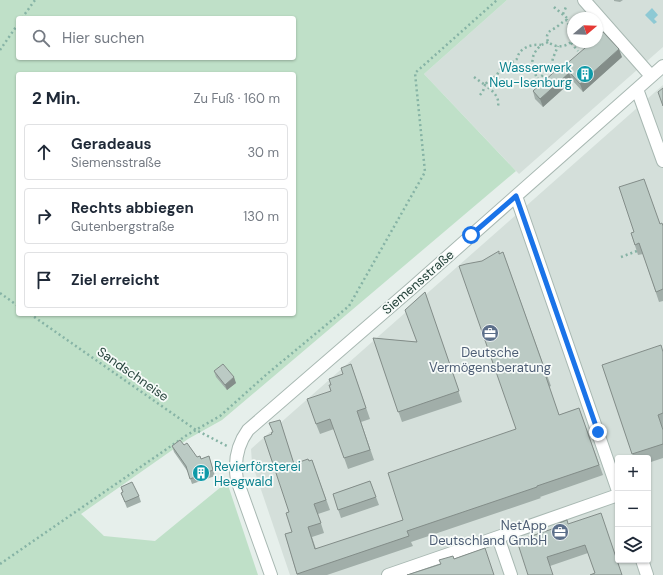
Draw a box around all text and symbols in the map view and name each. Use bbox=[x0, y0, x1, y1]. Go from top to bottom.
north arrow bbox=[567, 12, 603, 48]
search box bbox=[16, 16, 296, 60]
icon: search bbox=[30, 27, 52, 49]
text: Hier suchen bbox=[62, 28, 144, 48]
place label: Wasserwerk Neu-Isenburg bbox=[489, 59, 572, 91]
building icon: Wasserwerk Neu-Isenburg bbox=[575, 64, 595, 84]
text: 2 Min. bbox=[32, 87, 80, 109]
text: Zu Fuß · 160 m bbox=[193, 90, 280, 107]
text: Geradeaus bbox=[71, 134, 152, 154]
icon: ahead bbox=[33, 141, 55, 163]
text: 30 m bbox=[247, 144, 279, 161]
text: Siemensstraße bbox=[71, 154, 161, 171]
text: Rechts abbiegen bbox=[71, 198, 194, 218]
icon: right bbox=[33, 205, 55, 227]
text: 130 m bbox=[243, 208, 279, 225]
text: Gutenbergstraße bbox=[71, 218, 175, 235]
route start bbox=[462, 226, 480, 244]
street label: Siemensstraße bbox=[378, 246, 458, 318]
icon: arrive bbox=[33, 269, 55, 291]
text: Ziel erreicht bbox=[71, 270, 160, 290]
office icon: Deutsche Vermögensberatung bbox=[480, 323, 500, 343]
street label: Sandschneise bbox=[94, 343, 172, 405]
place label: Deutsche Vermögensberatung bbox=[429, 344, 551, 376]
route end bbox=[589, 423, 607, 441]
map controls bbox=[615, 455, 651, 563]
button: + bbox=[615, 455, 651, 491]
place label: Revierförsterei Heegwald bbox=[214, 458, 301, 490]
building icon: Revierförsterei Heegwald bbox=[191, 463, 211, 483]
button: − bbox=[615, 491, 651, 527]
place label: NetApp Deutschland GmbH bbox=[429, 517, 547, 549]
office icon: NetApp Deutschland GmbH bbox=[550, 522, 570, 542]
button: layers bbox=[615, 527, 651, 563]

